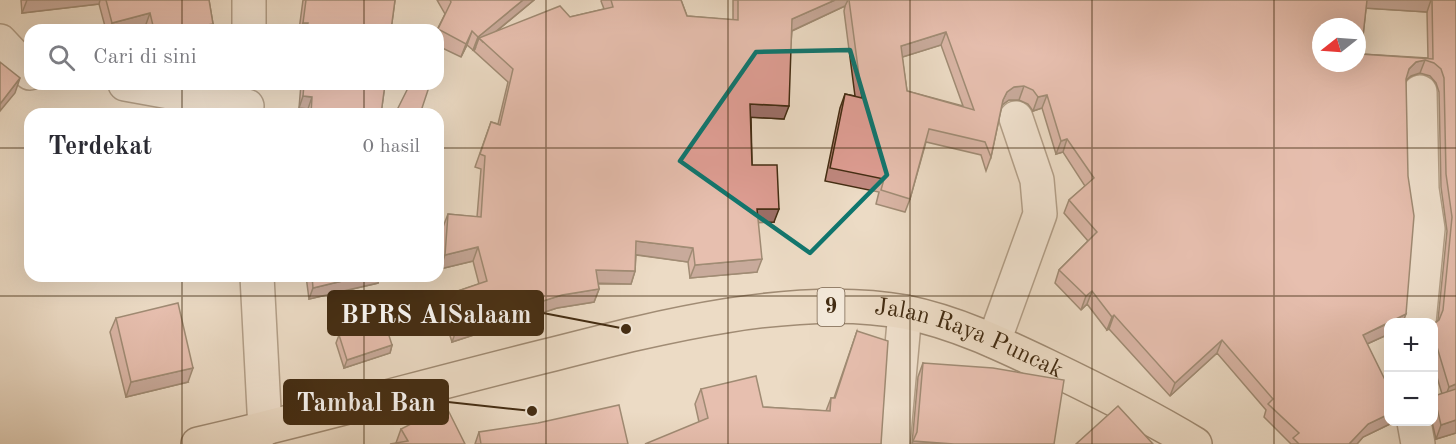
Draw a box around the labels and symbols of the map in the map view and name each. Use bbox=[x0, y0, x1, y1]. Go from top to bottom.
north arrow bbox=[1312, 18, 1366, 72]
road number: 9 bbox=[818, 288, 844, 326]
callout: BPRS AlSalaam bbox=[328, 291, 543, 335]
street label: Jalan Raya Puncak bbox=[873, 296, 1066, 384]
text: BPRS AlSalaam bbox=[340, 303, 532, 329]
callout: Tambal Ban bbox=[284, 380, 448, 424]
text: Tambal Ban bbox=[296, 391, 436, 417]

